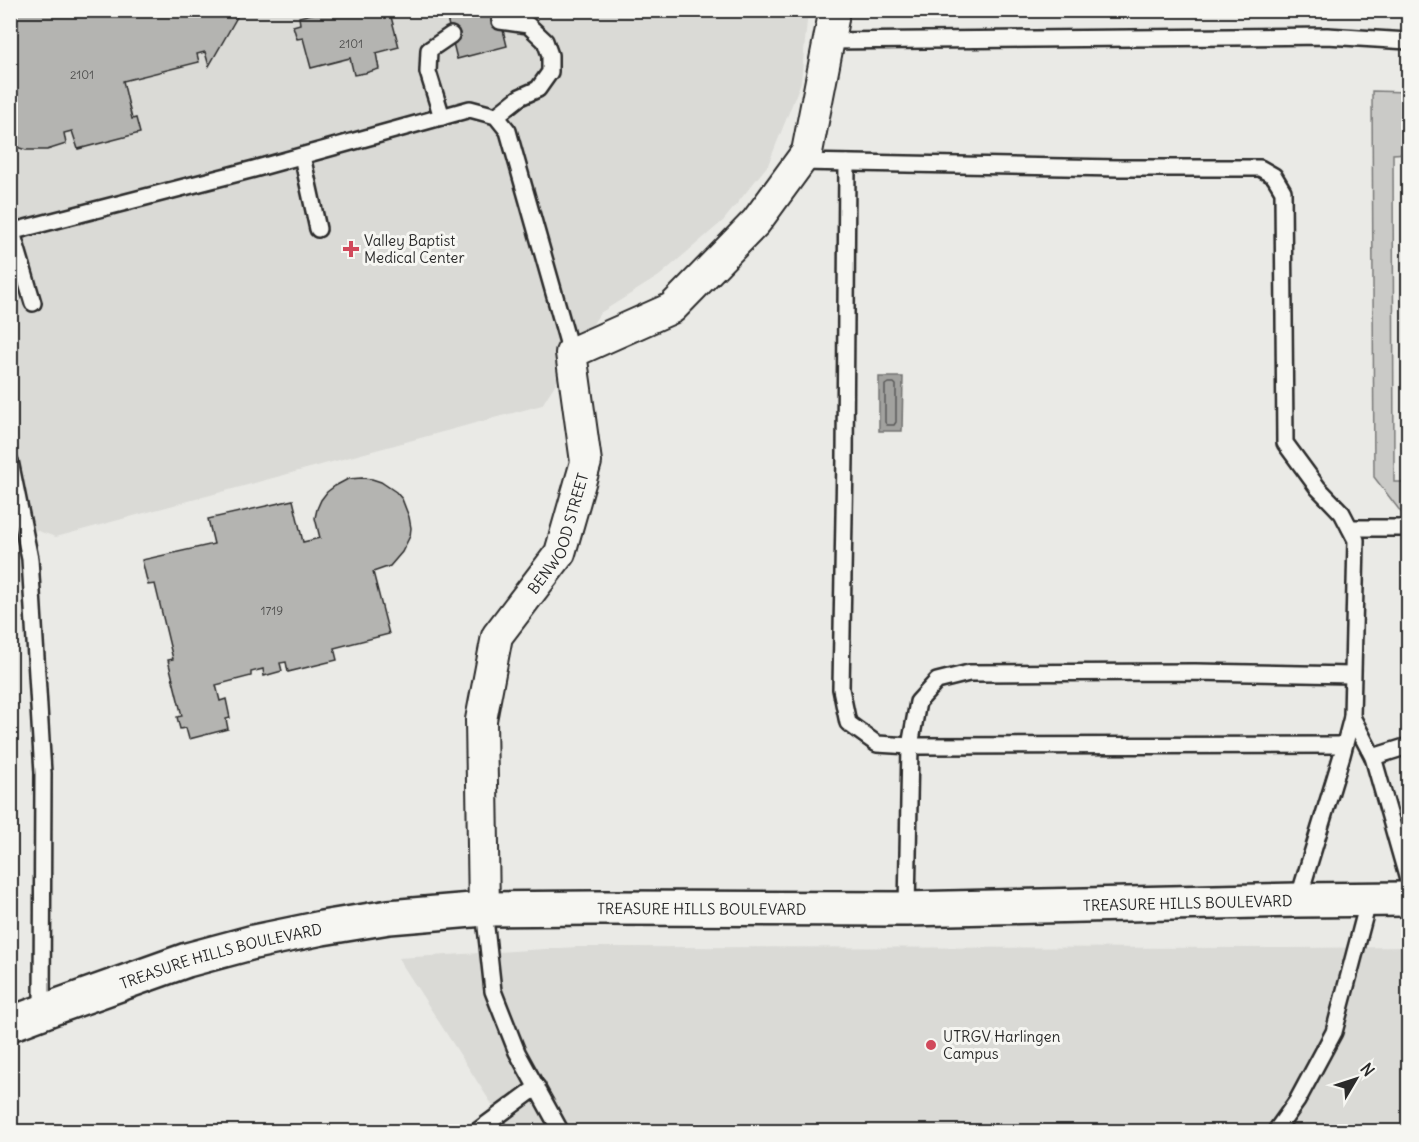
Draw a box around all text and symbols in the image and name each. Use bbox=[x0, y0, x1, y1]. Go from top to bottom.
house number: 2101 bbox=[339, 36, 363, 51]
house number: 2101 bbox=[70, 67, 94, 82]
place label: Valley Baptist Medical Center bbox=[364, 231, 465, 267]
marker: Valley Baptist Medical Center bbox=[342, 240, 360, 258]
street label: BENWOOD STREET bbox=[523, 471, 592, 597]
house number: 1719 bbox=[261, 603, 283, 618]
street label: TREASURE HILLS BOULEVARD bbox=[1083, 891, 1293, 914]
street label: TREASURE HILLS BOULEVARD bbox=[597, 899, 807, 918]
street label: TREASURE HILLS BOULEVARD bbox=[117, 919, 324, 993]
place label: UTRGV Harlingen Campus bbox=[943, 1027, 1061, 1063]
marker: UTRGV Harlingen Campus bbox=[924, 1038, 938, 1052]
north arrow bbox=[1326, 1049, 1386, 1109]
text: N bbox=[1356, 1059, 1379, 1080]

